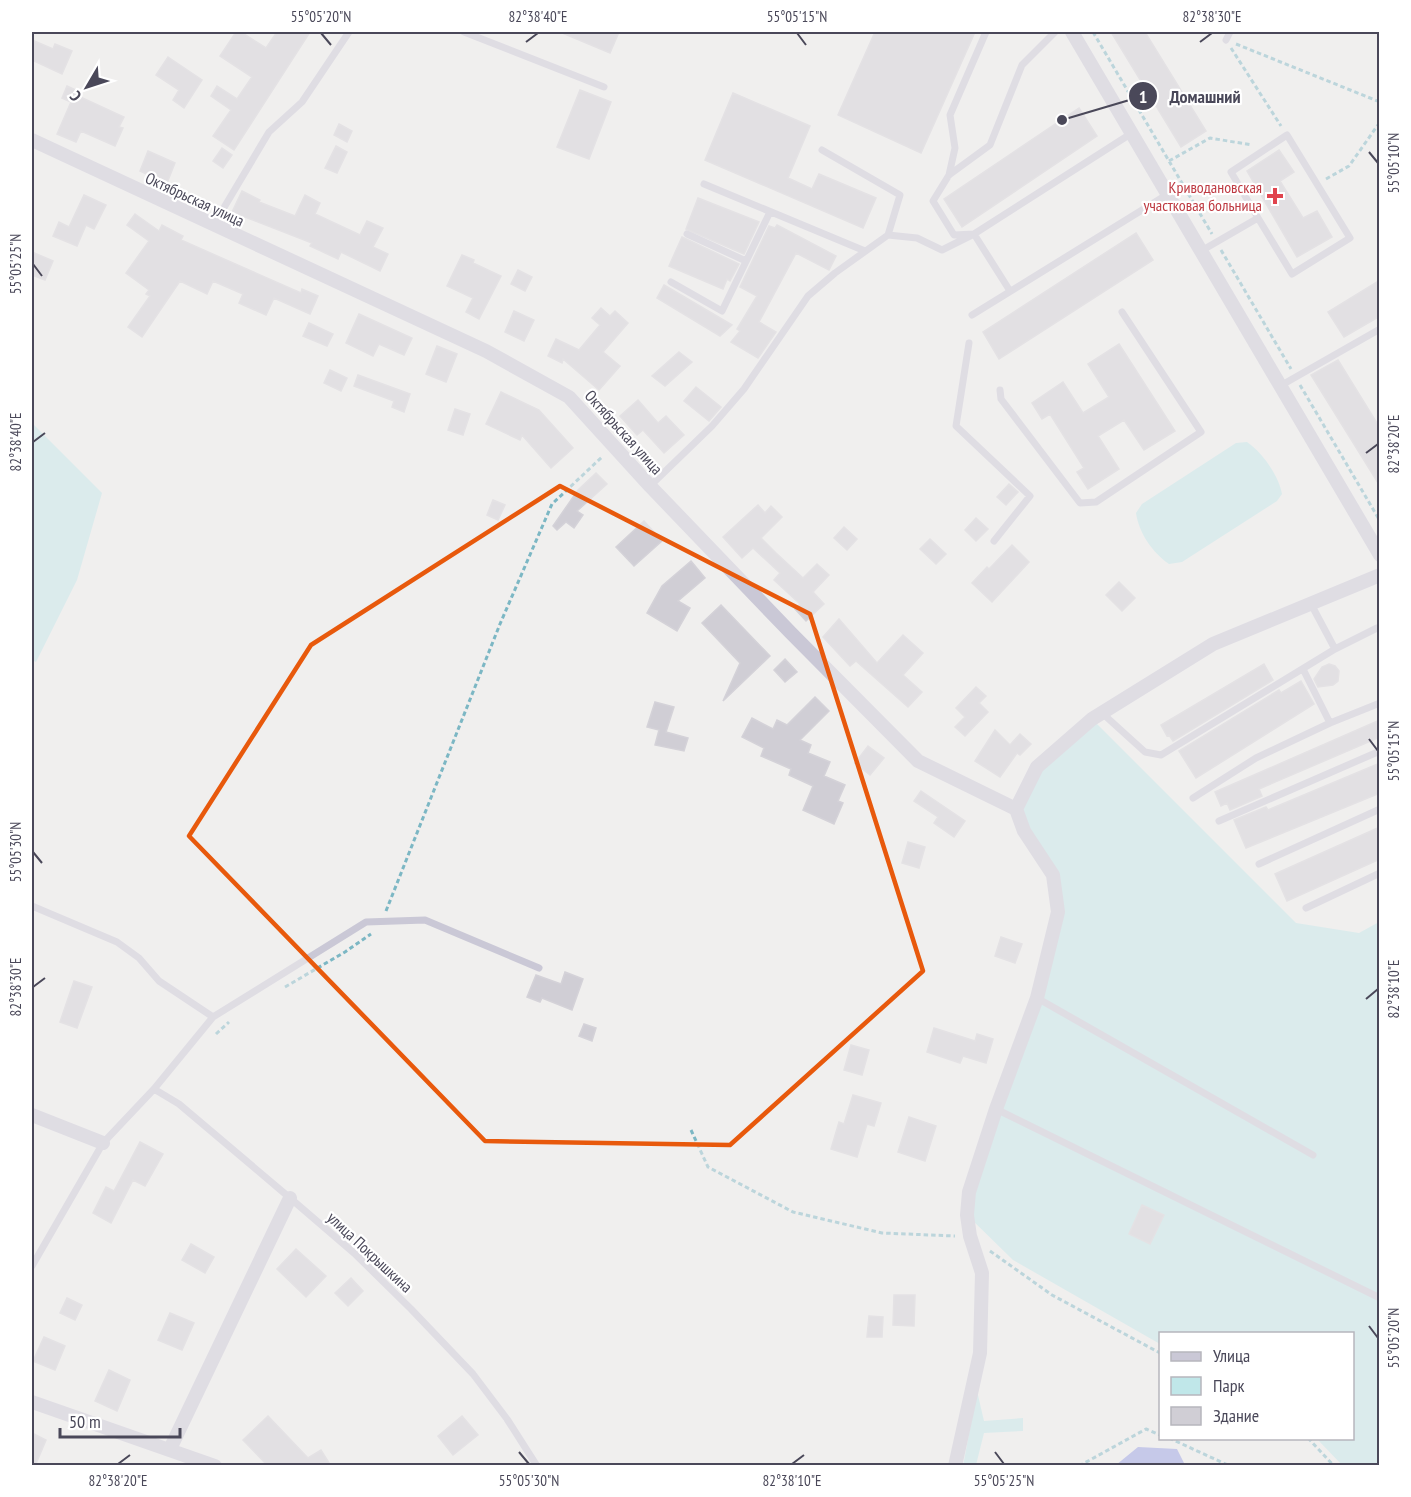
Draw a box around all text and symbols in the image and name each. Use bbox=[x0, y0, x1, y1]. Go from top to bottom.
text: 55°05'20"N bbox=[291, 7, 351, 26]
text: 82°38'40"E bbox=[508, 7, 568, 26]
text: 55°05'15"N bbox=[767, 7, 827, 26]
text: 82°38'30"E bbox=[1182, 7, 1242, 26]
north arrow bbox=[57, 57, 117, 117]
callout: Домашний bbox=[1128, 78, 1253, 114]
text: 1 bbox=[1139, 85, 1147, 108]
text: Домашний bbox=[1169, 85, 1241, 108]
text: С bbox=[65, 87, 85, 106]
text: 55°05'10"N bbox=[1384, 133, 1403, 193]
street label: Октябрьская улица bbox=[142, 167, 248, 231]
place label: Криводановская участковая больница bbox=[1143, 177, 1262, 215]
marker: Криводановская участковая больница bbox=[1266, 187, 1284, 205]
text: 55°05'25"N bbox=[6, 234, 25, 294]
street label: Октябрьская улица bbox=[581, 386, 667, 478]
text: 82°38'40"E bbox=[6, 412, 25, 472]
text: 82°38'20"E bbox=[1384, 414, 1403, 474]
text: 55°05'15"N bbox=[1384, 721, 1403, 781]
text: 55°05'30"N bbox=[6, 822, 25, 882]
text: 82°38'30"E bbox=[6, 957, 25, 1017]
text: 82°38'10"E bbox=[1384, 959, 1403, 1019]
street label: улица Покрышкина bbox=[323, 1207, 417, 1297]
text: 55°05'20"N bbox=[1384, 1308, 1403, 1368]
legend bbox=[1159, 1332, 1354, 1440]
text: Улица bbox=[1213, 1344, 1250, 1367]
text: Парк bbox=[1213, 1374, 1244, 1397]
scale bar bbox=[60, 1401, 180, 1439]
text: Здание bbox=[1213, 1404, 1259, 1427]
text: 50 m bbox=[69, 1410, 101, 1433]
text: 82°38'20"E bbox=[88, 1471, 148, 1490]
text: 55°05'30"N bbox=[499, 1471, 559, 1490]
text: 82°38'10"E bbox=[762, 1471, 822, 1490]
text: 55°05'25"N bbox=[974, 1471, 1034, 1490]

